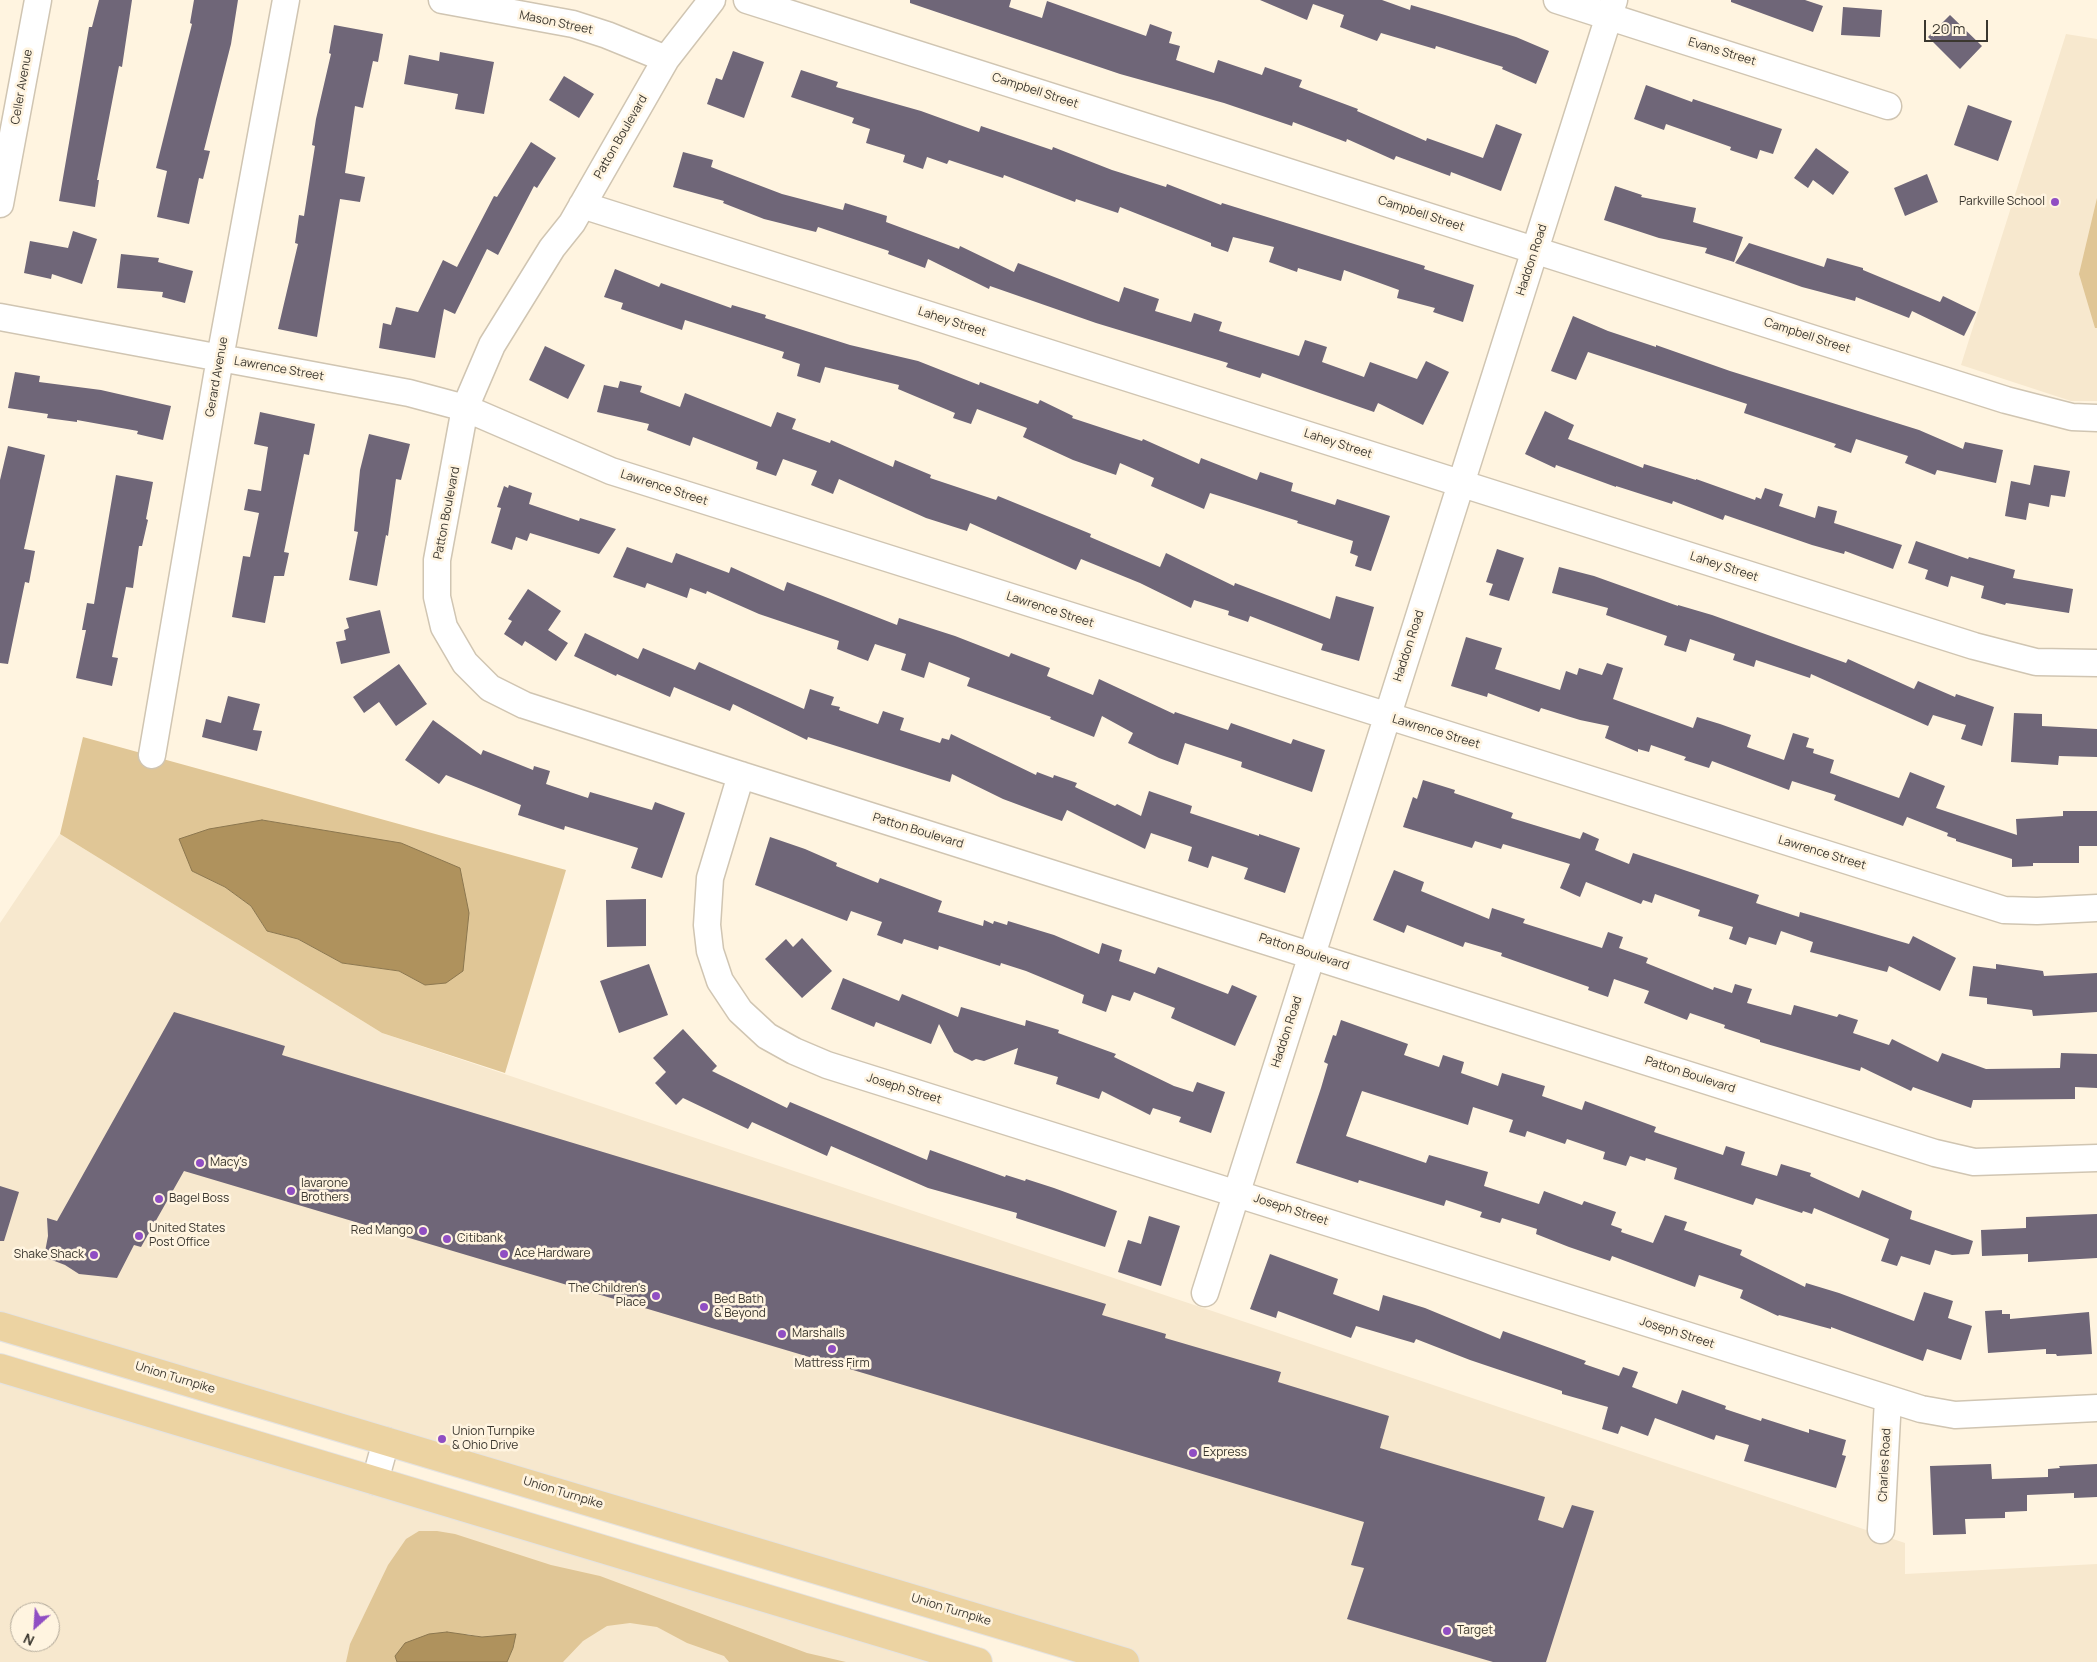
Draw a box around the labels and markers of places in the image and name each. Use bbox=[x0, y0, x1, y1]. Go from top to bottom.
place label: Parkville School bbox=[1959, 195, 2045, 209]
marker: Parkville School bbox=[2049, 196, 2061, 208]
place label: Macy's bbox=[210, 1156, 247, 1170]
marker: Macy's bbox=[194, 1157, 206, 1169]
place label: Iavarone Brothers bbox=[301, 1177, 349, 1205]
marker: Iavarone Brothers bbox=[285, 1185, 297, 1197]
place label: Bagel Boss bbox=[169, 1192, 229, 1206]
marker: Bagel Boss bbox=[153, 1193, 165, 1205]
place label: United States Post Office bbox=[149, 1222, 225, 1250]
place label: Red Mango bbox=[351, 1224, 413, 1238]
marker: Red Mango bbox=[417, 1225, 429, 1237]
marker: United States Post Office bbox=[133, 1230, 145, 1242]
place label: Citibank bbox=[457, 1232, 503, 1246]
marker: Citibank bbox=[441, 1233, 453, 1245]
place label: Ace Hardware bbox=[514, 1247, 590, 1261]
place label: Shake Shack bbox=[14, 1248, 84, 1262]
marker: Ace Hardware bbox=[498, 1248, 510, 1260]
marker: Shake Shack bbox=[88, 1249, 100, 1261]
place label: The Children's Place bbox=[568, 1282, 646, 1310]
marker: The Children's Place bbox=[650, 1290, 662, 1302]
place label: Bed Bath & Beyond bbox=[714, 1293, 766, 1321]
marker: Bed Bath & Beyond bbox=[698, 1301, 710, 1313]
place label: Marshalls bbox=[792, 1327, 845, 1341]
marker: Marshalls bbox=[776, 1328, 788, 1340]
marker: Mattress Firm bbox=[826, 1343, 838, 1355]
place label: Mattress Firm bbox=[794, 1357, 870, 1371]
place label: Union Turnpike & Ohio Drive bbox=[452, 1425, 535, 1453]
marker: Union Turnpike & Ohio Drive bbox=[436, 1433, 448, 1445]
place label: Express bbox=[1203, 1446, 1247, 1460]
marker: Express bbox=[1187, 1447, 1199, 1459]
place label: Target bbox=[1457, 1624, 1493, 1638]
marker: Target bbox=[1441, 1625, 1453, 1637]

